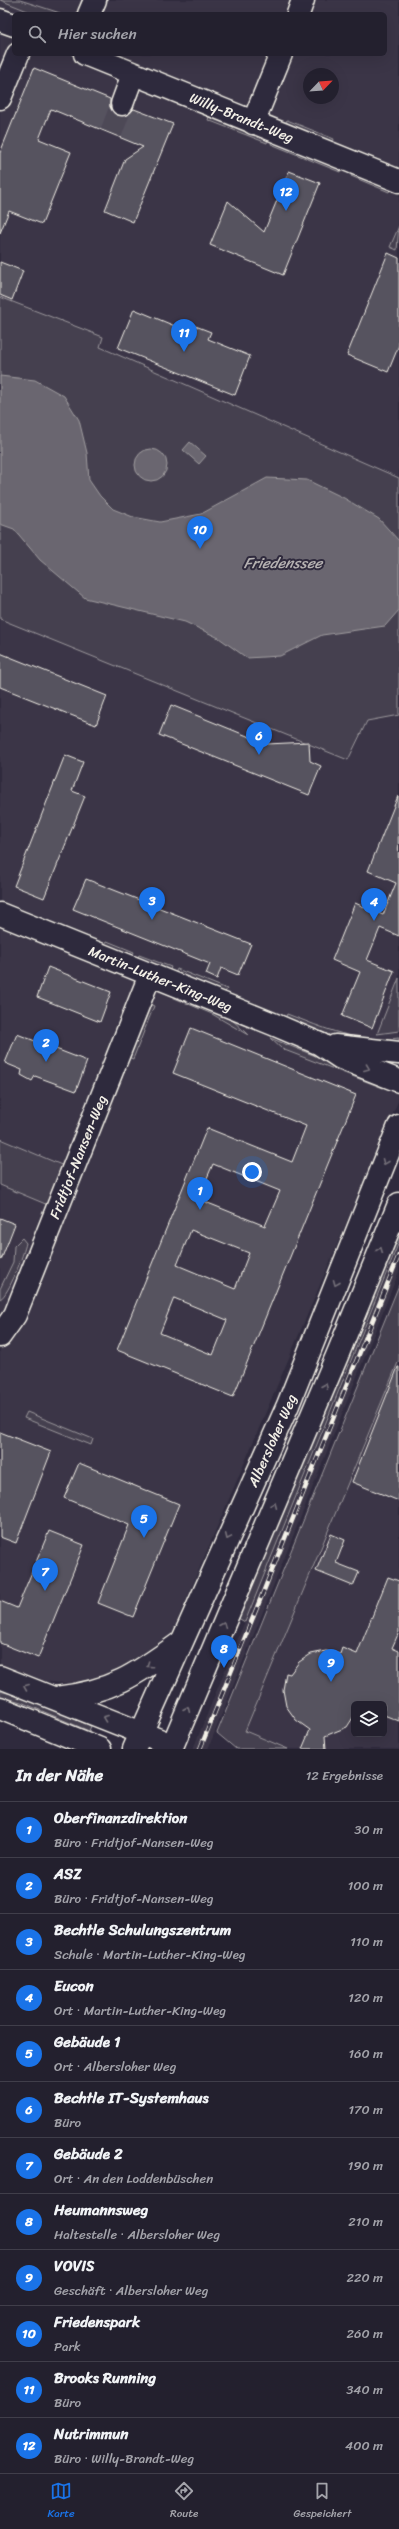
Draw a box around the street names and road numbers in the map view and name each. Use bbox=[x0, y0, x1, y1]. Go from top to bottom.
street label: Willy-Brandt-Weg bbox=[185, 85, 298, 150]
street label: Martin-Luther-King-Weg bbox=[84, 939, 236, 1019]
street label: Fridtjof-Nansen-Weg bbox=[42, 1091, 114, 1223]
street label: Albersloher Weg bbox=[240, 1390, 304, 1492]

